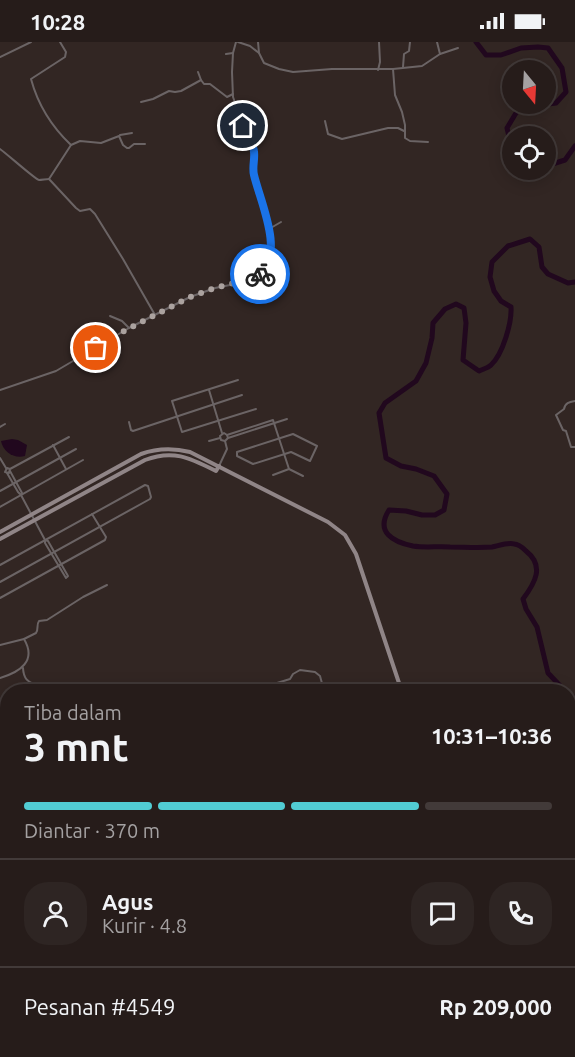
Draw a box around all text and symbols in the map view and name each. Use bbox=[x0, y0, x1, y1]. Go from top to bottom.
text: 10:28 bbox=[30, 9, 85, 34]
north arrow bbox=[502, 60, 556, 114]
map controls bbox=[502, 60, 556, 180]
pin bbox=[217, 100, 268, 151]
icon: home bbox=[226, 109, 259, 142]
button: locate bbox=[502, 126, 556, 180]
courier bbox=[230, 244, 290, 304]
icon: bike bbox=[244, 258, 277, 291]
pin bbox=[70, 322, 121, 373]
icon: bag bbox=[79, 331, 112, 364]
text: Tiba dalam bbox=[24, 701, 122, 724]
text: 10:31–10:36 bbox=[431, 723, 552, 748]
text: 3 mnt bbox=[24, 725, 128, 768]
text: Diantar · 370 m bbox=[24, 819, 160, 842]
button: person bbox=[24, 882, 87, 945]
button: chat bbox=[411, 882, 474, 945]
button: phone bbox=[489, 882, 552, 945]
text: Agus bbox=[102, 889, 154, 914]
text: Kurir · 4.8 bbox=[102, 914, 187, 937]
text: Pesanan #4549 bbox=[24, 994, 175, 1019]
text: Rp 209,000 bbox=[439, 994, 552, 1019]

